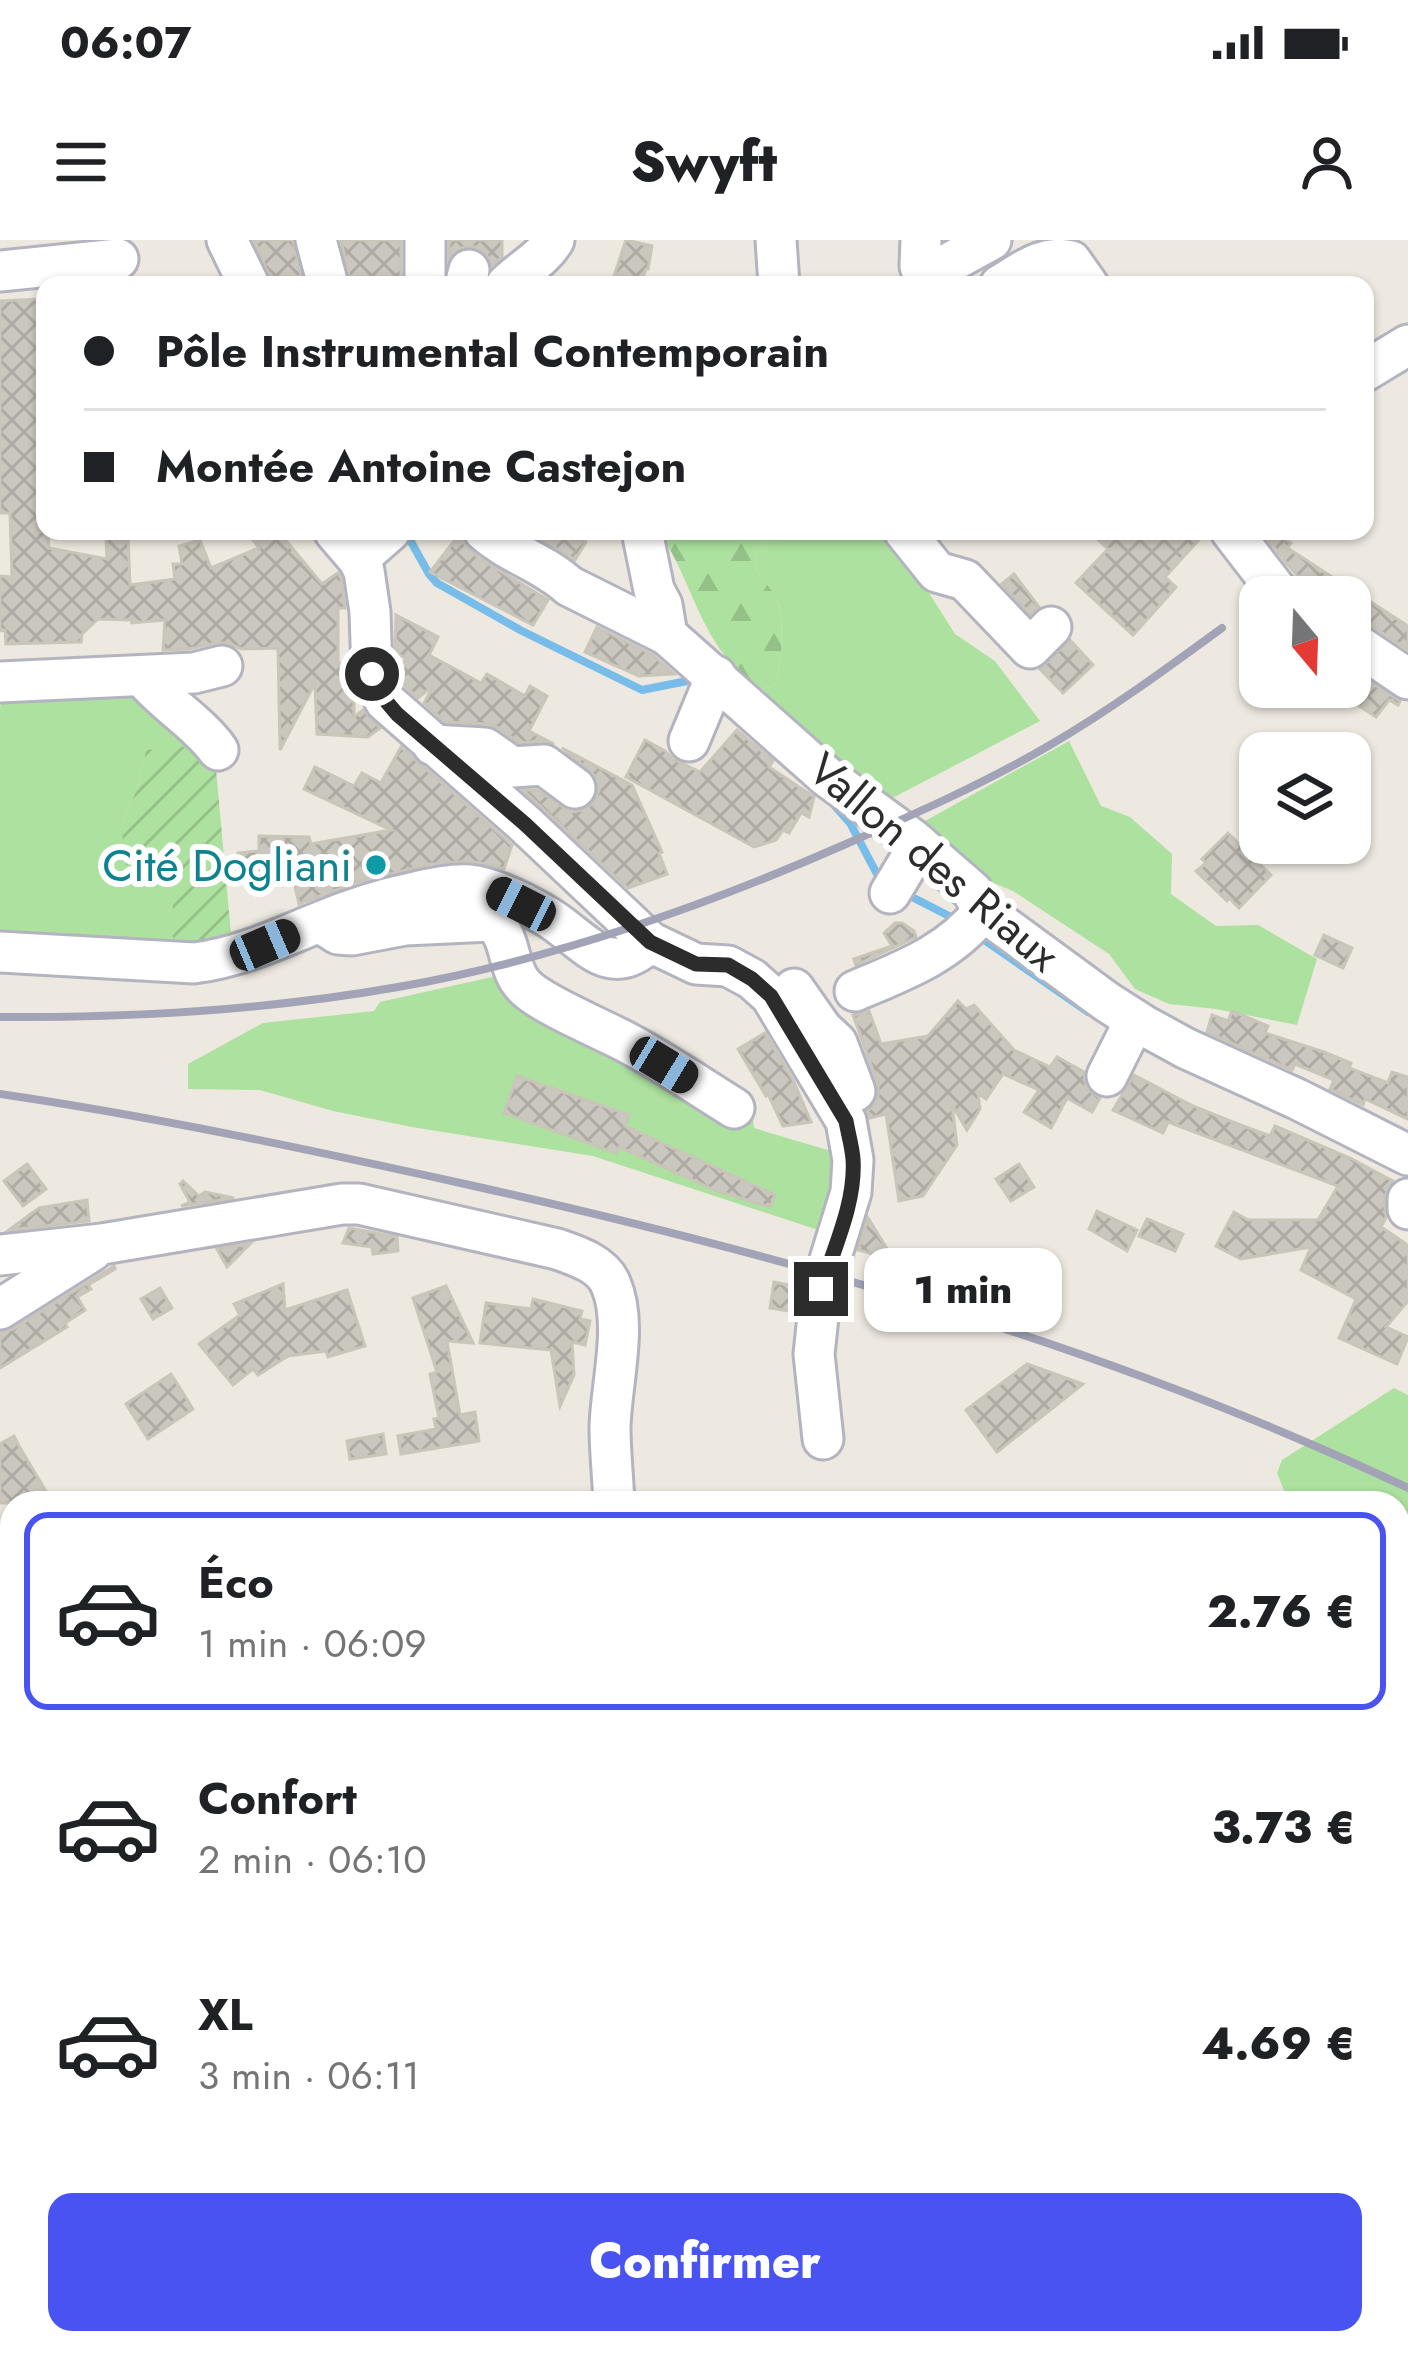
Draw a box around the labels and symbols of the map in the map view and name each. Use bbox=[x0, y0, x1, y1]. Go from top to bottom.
north arrow bbox=[1239, 576, 1371, 708]
route start bbox=[345, 647, 399, 701]
street label: Vallon des Riaux bbox=[794, 737, 1074, 987]
place label: Cité Dogliani bbox=[102, 833, 352, 898]
marker: Cité Dogliani bbox=[363, 852, 389, 878]
car bbox=[481, 872, 561, 936]
car bbox=[225, 914, 305, 976]
car bbox=[624, 1031, 704, 1099]
callout: 1 min bbox=[863, 1247, 1061, 1331]
route end bbox=[794, 1262, 848, 1316]

